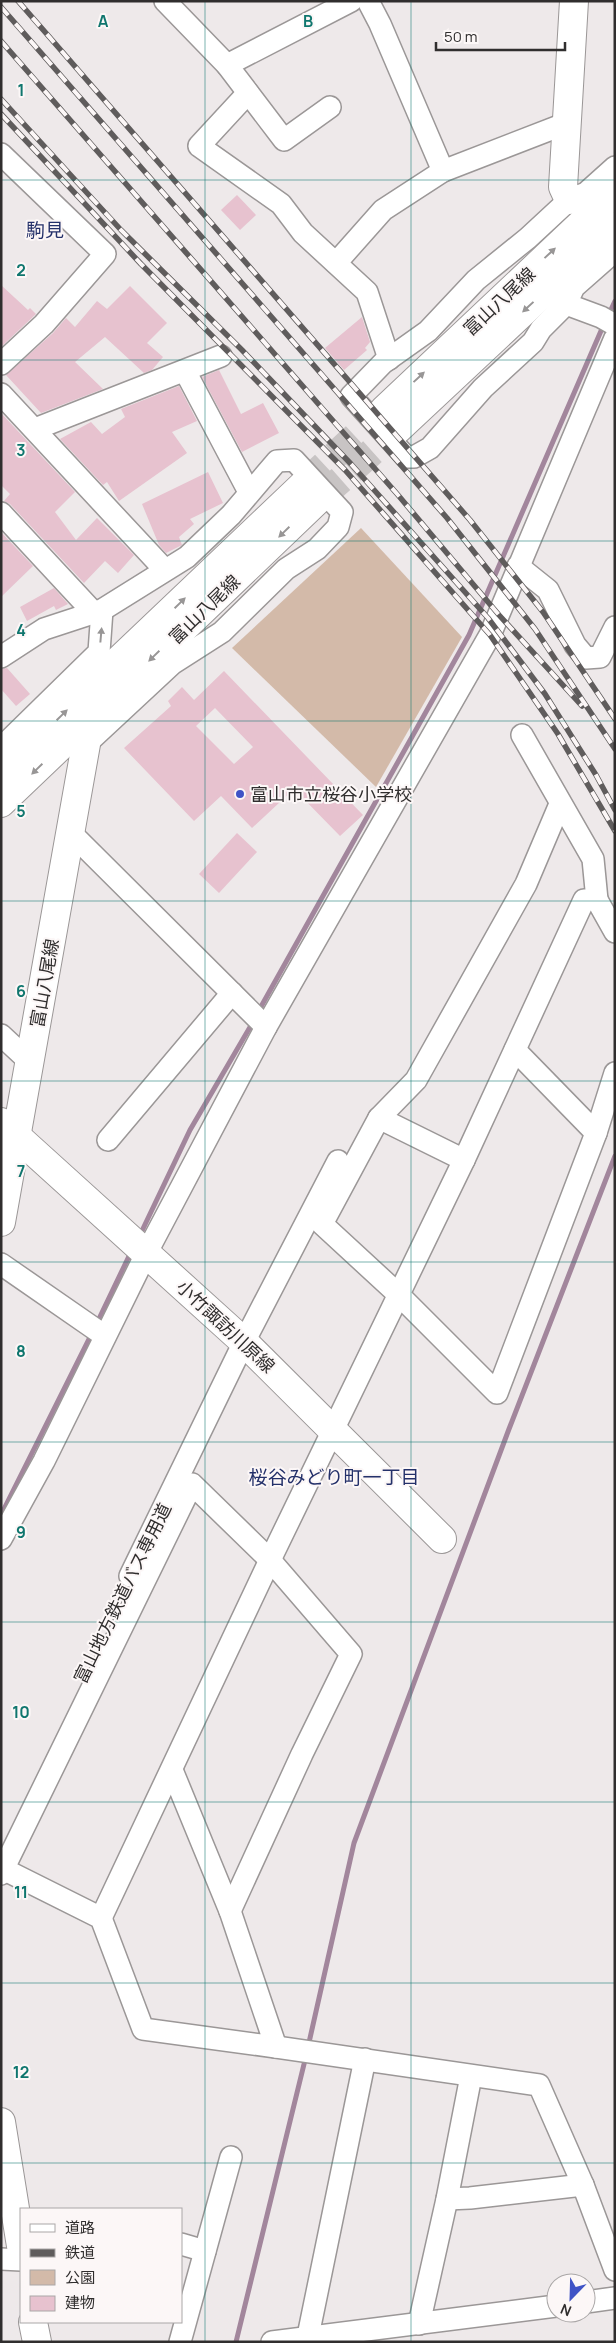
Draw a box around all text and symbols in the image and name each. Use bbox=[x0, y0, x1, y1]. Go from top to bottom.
text: A bbox=[98, 10, 109, 32]
text: B bbox=[303, 10, 313, 32]
scale bar bbox=[436, 20, 565, 52]
text: 50 m bbox=[444, 26, 478, 47]
text: 1 bbox=[17, 79, 25, 101]
district label: 駒見 bbox=[26, 217, 64, 243]
one-way arrow bbox=[544, 247, 556, 259]
text: 2 bbox=[16, 259, 26, 281]
street label: 富山八尾線 bbox=[458, 262, 540, 340]
one-way arrow bbox=[523, 301, 535, 313]
one-way arrow bbox=[413, 371, 425, 383]
text: 3 bbox=[16, 439, 26, 461]
one-way arrow bbox=[279, 525, 291, 537]
street label: 富山八尾線 bbox=[163, 569, 245, 649]
one-way arrow bbox=[173, 597, 185, 609]
text: 4 bbox=[16, 619, 26, 641]
one-way arrow bbox=[97, 627, 105, 643]
one-way arrow bbox=[149, 650, 161, 662]
one-way arrow bbox=[56, 709, 68, 721]
one-way arrow bbox=[31, 762, 43, 774]
place label: 富山市立桜谷小学校 bbox=[250, 782, 412, 806]
marker: 富山市立桜谷小学校 bbox=[234, 788, 246, 800]
text: 5 bbox=[16, 800, 26, 822]
street label: 富山八尾線 bbox=[24, 937, 64, 1029]
text: 6 bbox=[16, 980, 26, 1002]
text: 7 bbox=[17, 1160, 25, 1182]
street label: 小竹諏訪川原線 bbox=[172, 1274, 280, 1378]
text: 8 bbox=[16, 1340, 26, 1362]
district label: 桜谷みどり町一丁目 bbox=[248, 1464, 420, 1490]
street label: 富山地方鉄道バス専用道 bbox=[68, 1499, 176, 1687]
text: 9 bbox=[16, 1521, 26, 1543]
text: 10 bbox=[12, 1701, 30, 1723]
text: 11 bbox=[14, 1881, 28, 1903]
text: 12 bbox=[13, 2061, 29, 2083]
legend bbox=[20, 2208, 182, 2323]
text: 道路 bbox=[65, 2217, 95, 2238]
text: 鉄道 bbox=[65, 2242, 95, 2263]
text: 公園 bbox=[65, 2267, 95, 2288]
north arrow bbox=[546, 2273, 596, 2323]
text: 建物 bbox=[65, 2292, 95, 2313]
text: N bbox=[557, 2300, 574, 2321]

